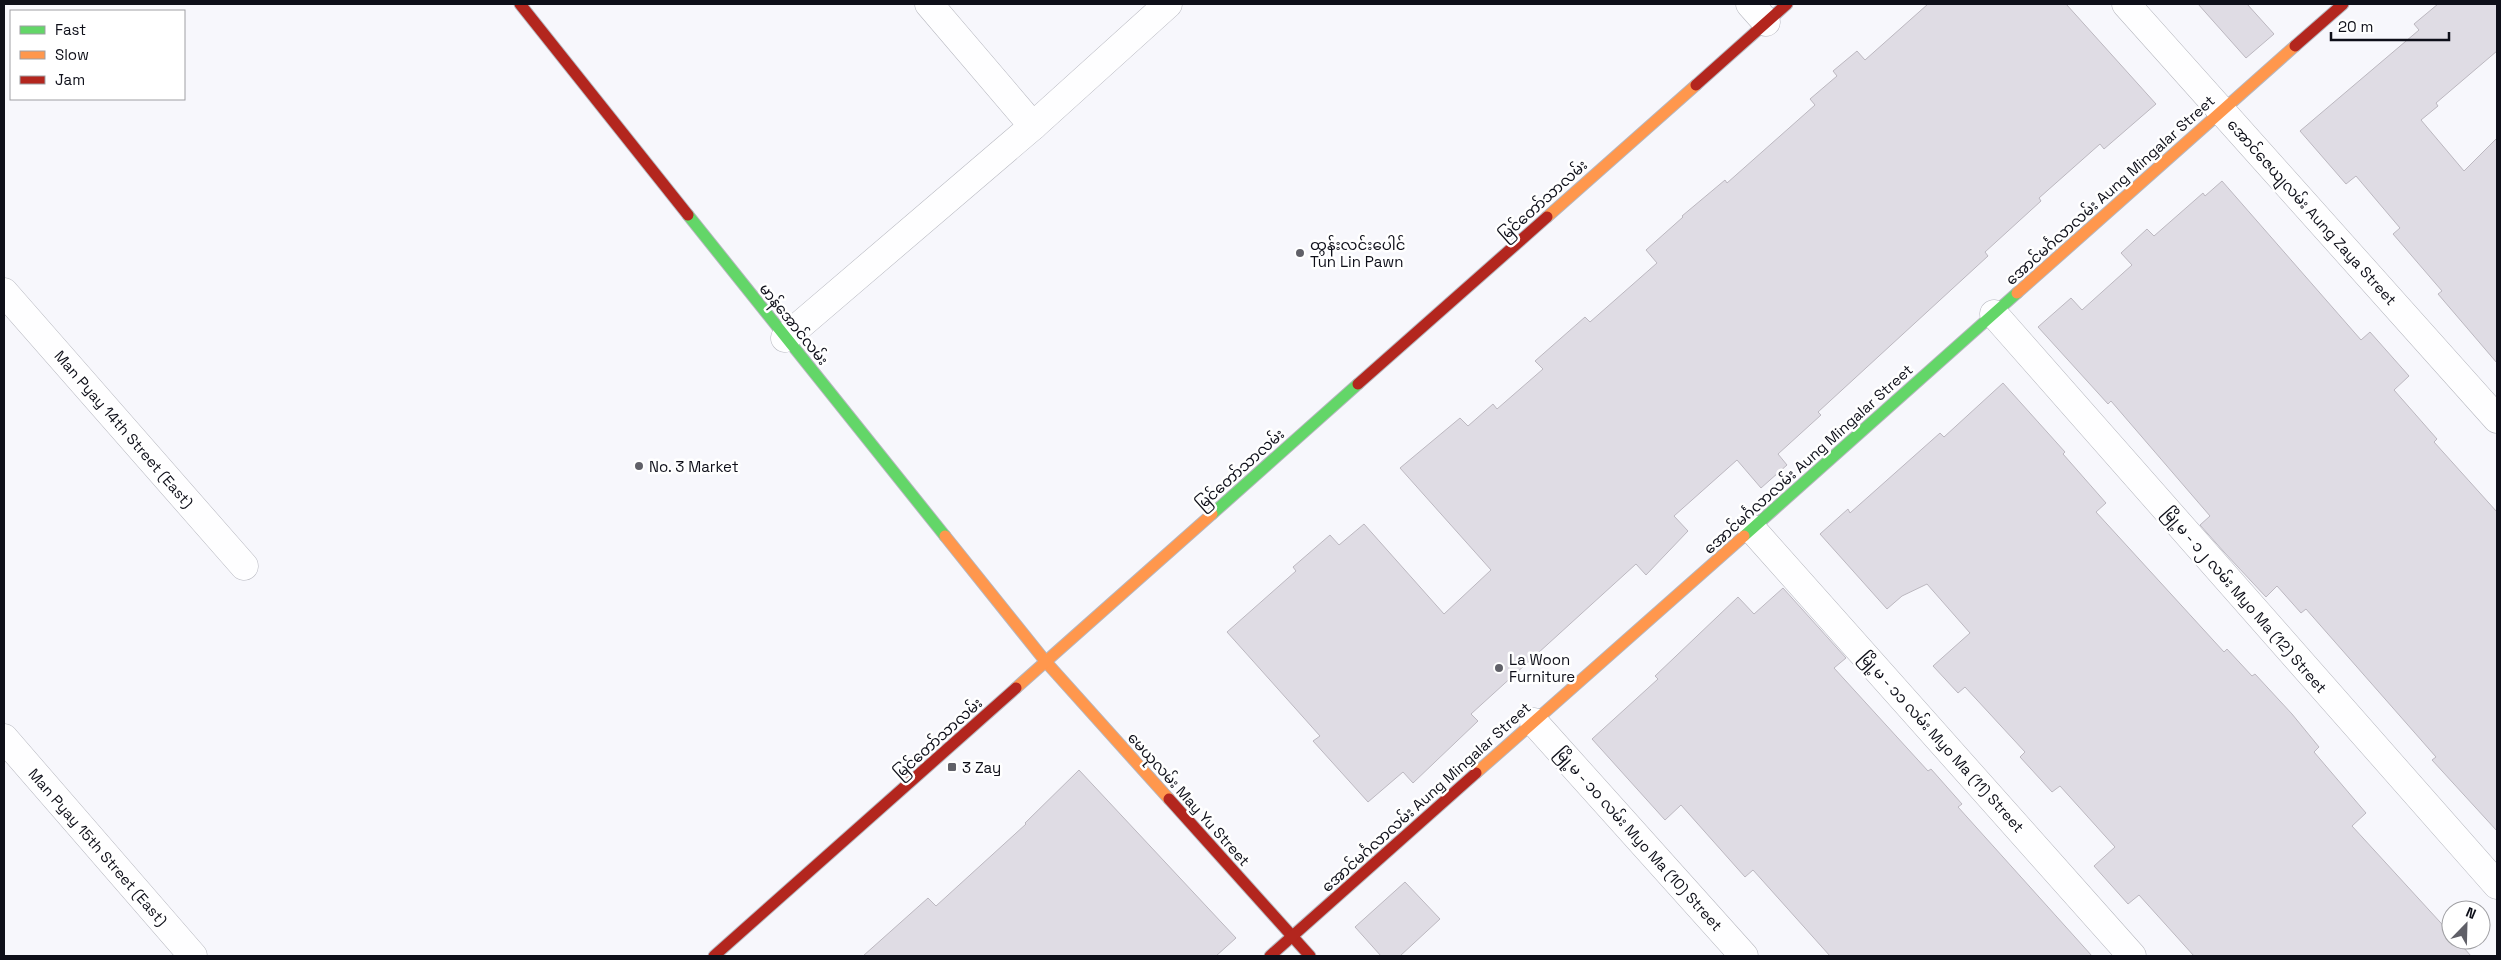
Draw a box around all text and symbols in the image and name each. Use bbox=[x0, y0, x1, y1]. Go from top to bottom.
legend bbox=[10, 10, 185, 100]
scale bar bbox=[2331, 10, 2448, 42]
text: 20 m bbox=[2338, 17, 2373, 36]
text: Fast bbox=[55, 20, 86, 39]
text: Slow bbox=[55, 45, 89, 64]
text: Jam bbox=[55, 70, 85, 89]
street label: အောင်မင်္ဂလာလမ်း Aung Mingalar Street bbox=[2002, 91, 2219, 289]
street label: အောင်ဇေယျလမ်း Aung Zaya Street bbox=[2221, 115, 2401, 311]
street label: မြင်တော်သာလမ်း bbox=[1495, 155, 1593, 247]
place label: ထွန်းလင်းပေါင် Tun Lin Pawn bbox=[1310, 235, 1406, 271]
marker: ထွန်းလင်းပေါင် Tun Lin Pawn bbox=[1294, 247, 1306, 259]
street label: မာန်အောင်လမ်း bbox=[753, 279, 833, 371]
street label: Man Pyay 14th Street (East) bbox=[50, 346, 198, 512]
street label: အောင်မင်္ဂလာလမ်း Aung Mingalar Street bbox=[1700, 360, 1917, 558]
street label: မြင်တော်သာလမ်း bbox=[1192, 424, 1290, 516]
place label: No. 3 Market bbox=[649, 457, 739, 476]
marker: No. 3 Market bbox=[633, 460, 645, 472]
street label: မြို့မ - ၁၂ လမ်း Myo Ma (12) Street bbox=[2157, 503, 2331, 699]
street label: မြို့မ - ၁၁ လမ်း Myo Ma (11) Street bbox=[1853, 648, 2028, 838]
place label: La Woon Furniture bbox=[1509, 650, 1575, 686]
marker: La Woon Furniture bbox=[1493, 662, 1505, 674]
street label: မြင်တော်သာလမ်း bbox=[890, 693, 988, 785]
street label: အောင်မင်္ဂလာလမ်း Aung Mingalar Street bbox=[1318, 698, 1535, 896]
street label: မေယုလမ်း May Yu Street bbox=[1122, 728, 1254, 872]
street label: မြို့မ - ၁၀ လမ်း Myo Ma (10) Street bbox=[1549, 743, 1727, 937]
place label: 3 Zay bbox=[962, 758, 1001, 777]
marker: 3 Zay bbox=[946, 761, 958, 773]
street label: Man Pyay 15th Street (East) bbox=[24, 764, 171, 930]
north arrow bbox=[2441, 900, 2491, 950]
text: N bbox=[2463, 903, 2479, 923]

